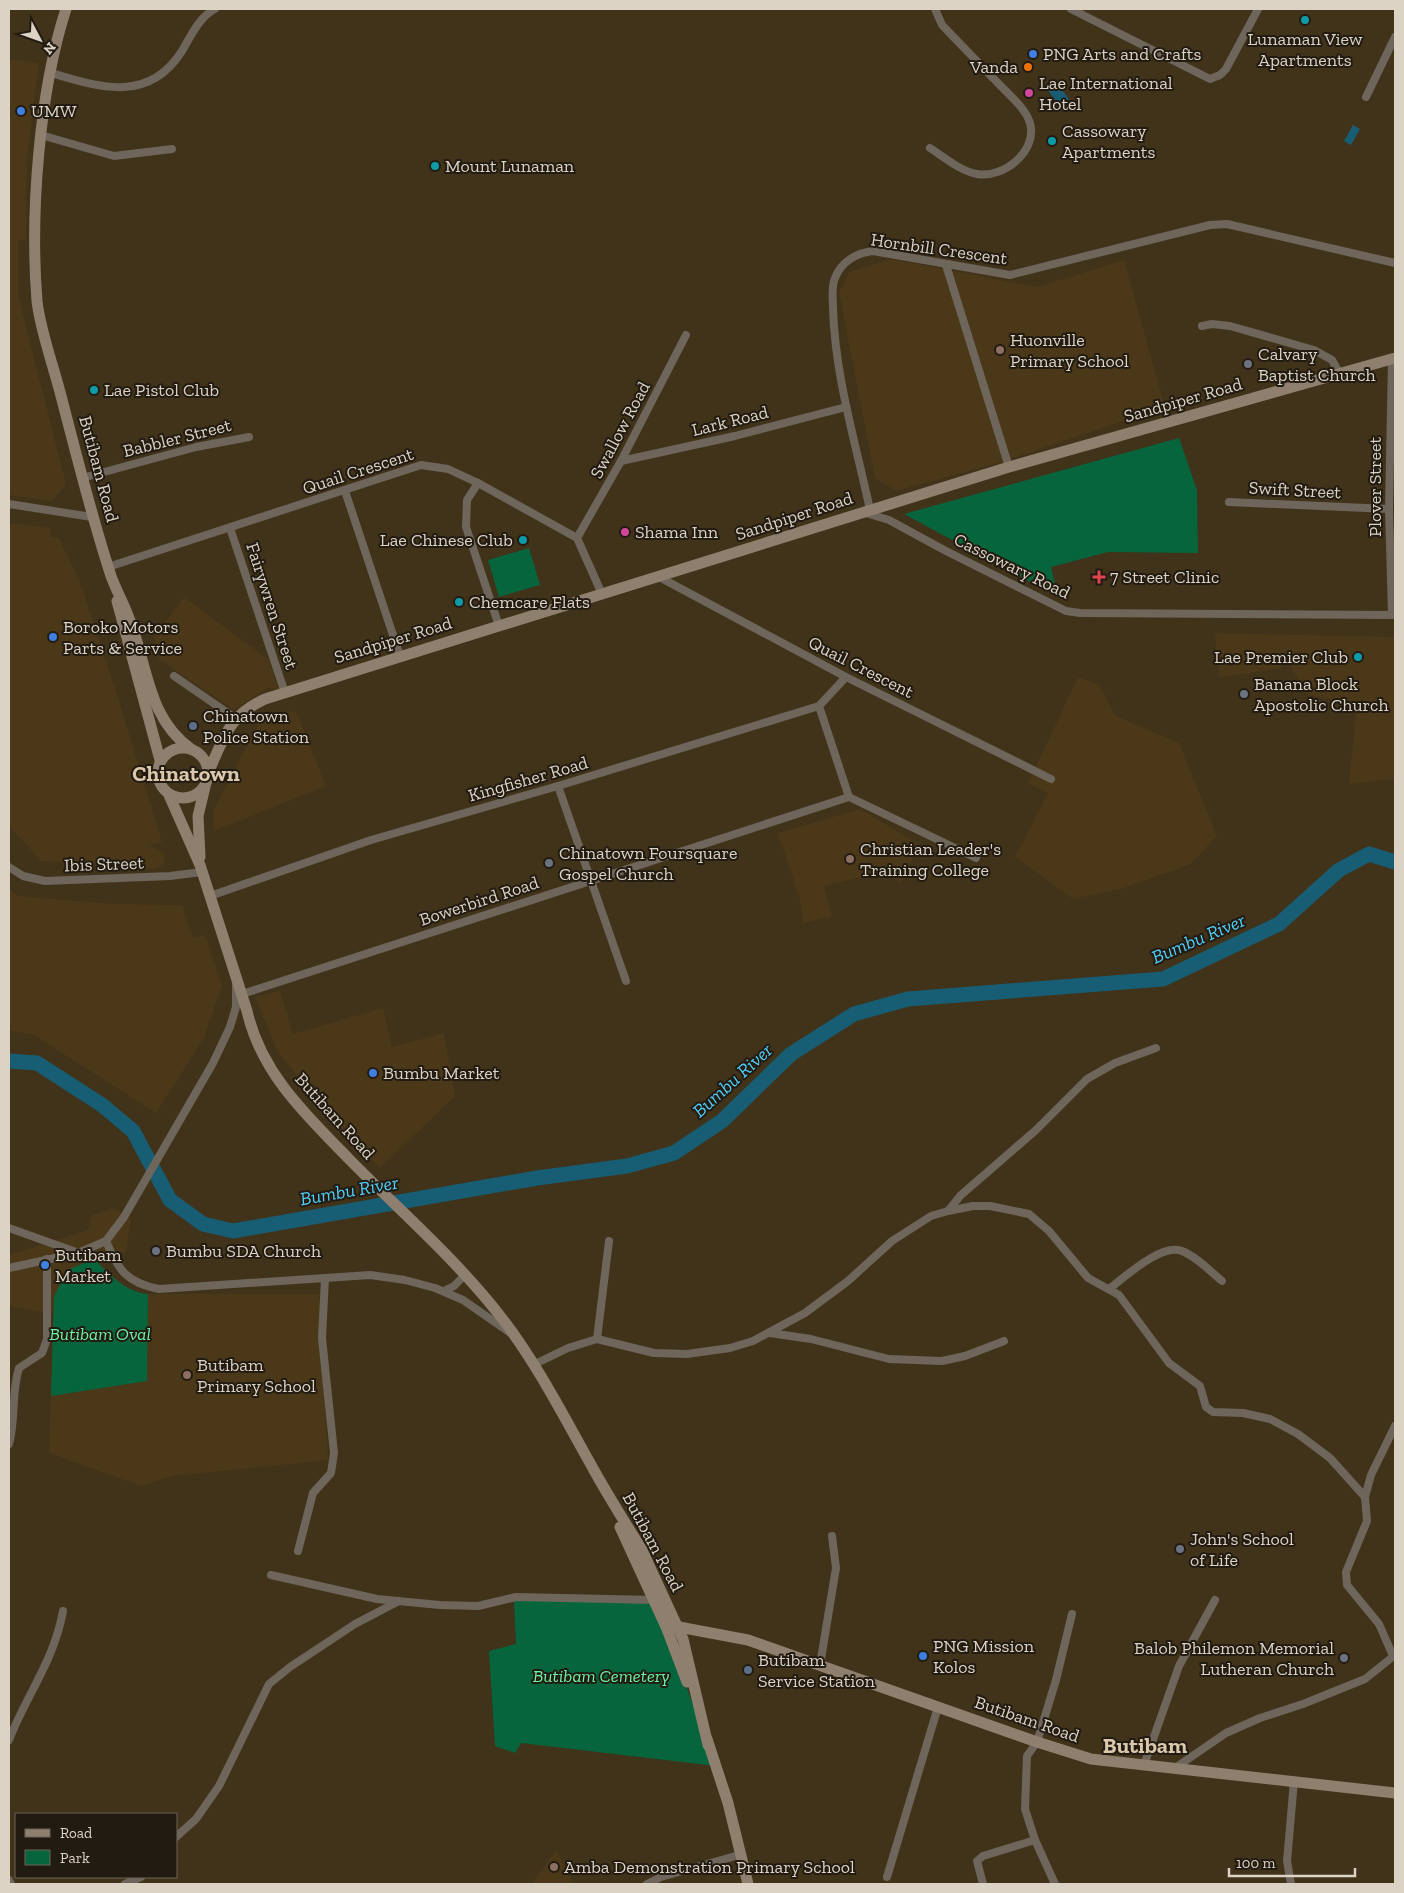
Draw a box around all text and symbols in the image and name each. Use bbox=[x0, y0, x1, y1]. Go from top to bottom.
marker: Lunaman View Apartments bbox=[1299, 14, 1311, 26]
north arrow bbox=[15, 15, 65, 65]
place label: Lunaman View Apartments bbox=[1247, 28, 1363, 71]
text: N bbox=[39, 39, 59, 58]
place label: PNG Arts and Crafts bbox=[1043, 43, 1201, 65]
marker: PNG Arts and Crafts bbox=[1027, 48, 1039, 60]
place label: Vanda bbox=[969, 56, 1018, 78]
marker: Vanda bbox=[1022, 61, 1034, 73]
place label: Lae International Hotel bbox=[1039, 72, 1173, 115]
marker: Lae International Hotel bbox=[1023, 87, 1035, 99]
place label: UMW bbox=[31, 100, 77, 122]
marker: UMW bbox=[15, 105, 27, 117]
place label: Cassowary Apartments bbox=[1062, 120, 1155, 163]
marker: Cassowary Apartments bbox=[1046, 135, 1058, 147]
place label: Mount Lunaman bbox=[445, 155, 575, 177]
marker: Mount Lunaman bbox=[429, 160, 441, 172]
street label: Hornbill Crescent bbox=[869, 229, 1009, 270]
place label: Huonville Primary School bbox=[1010, 329, 1129, 372]
place label: Calvary Baptist Church bbox=[1258, 343, 1376, 386]
marker: Huonville Primary School bbox=[994, 344, 1006, 356]
marker: Calvary Baptist Church bbox=[1242, 358, 1254, 370]
street label: Sandpiper Road bbox=[1121, 373, 1245, 427]
street label: Swallow Road bbox=[585, 378, 655, 482]
place label: Lae Pistol Club bbox=[104, 379, 219, 401]
marker: Lae Pistol Club bbox=[88, 384, 100, 396]
street label: Lark Road bbox=[689, 401, 771, 441]
street label: Butibam Road bbox=[74, 413, 124, 525]
street label: Babbler Street bbox=[121, 414, 234, 462]
street label: Plover Street bbox=[1364, 437, 1386, 537]
street label: Quail Crescent bbox=[300, 443, 417, 499]
street label: Swift Street bbox=[1248, 477, 1342, 503]
street label: Sandpiper Road bbox=[733, 487, 855, 545]
place label: Shama Inn bbox=[635, 521, 719, 543]
marker: Shama Inn bbox=[619, 526, 631, 538]
street label: Cassowary Road bbox=[950, 528, 1074, 604]
place label: Lae Chinese Club bbox=[380, 529, 513, 551]
marker: Lae Chinese Club bbox=[517, 534, 529, 546]
street label: Fairywren Street bbox=[241, 540, 303, 672]
place label: 7 Street Clinic bbox=[1110, 566, 1219, 588]
marker: 7 Street Clinic bbox=[1092, 570, 1106, 584]
place label: Chemcare Flats bbox=[469, 591, 590, 613]
marker: Chemcare Flats bbox=[453, 596, 465, 608]
street label: Sandpiper Road bbox=[332, 612, 455, 668]
place label: Boroko Motors Parts & Service bbox=[63, 616, 182, 659]
marker: Boroko Motors Parts & Service bbox=[47, 631, 59, 643]
street label: Quail Crescent bbox=[805, 631, 918, 703]
place label: Lae Premier Club bbox=[1214, 646, 1348, 668]
marker: Lae Premier Club bbox=[1352, 651, 1364, 663]
place label: Banana Block Apostolic Church bbox=[1254, 673, 1389, 716]
marker: Banana Block Apostolic Church bbox=[1238, 688, 1250, 700]
place label: Chinatown Police Station bbox=[203, 705, 310, 748]
marker: Chinatown Police Station bbox=[187, 720, 199, 732]
street label: Kingfisher Road bbox=[466, 751, 591, 807]
district label: Chinatown bbox=[132, 760, 240, 787]
place label: Christian Leader's Training College bbox=[860, 838, 1001, 881]
place label: Chinatown Foursquare Gospel Church bbox=[559, 842, 738, 885]
street label: Ibis Street bbox=[64, 852, 145, 876]
marker: Christian Leader's Training College bbox=[844, 853, 856, 865]
marker: Chinatown Foursquare Gospel Church bbox=[543, 857, 555, 869]
street label: Bowerbird Road bbox=[416, 871, 542, 931]
water label: Bumbu River bbox=[1148, 908, 1249, 968]
water label: Bumbu River bbox=[688, 1038, 777, 1122]
place label: Bumbu Market bbox=[383, 1062, 500, 1084]
marker: Bumbu Market bbox=[367, 1067, 379, 1079]
street label: Butibam Road bbox=[290, 1068, 380, 1164]
water label: Bumbu River bbox=[298, 1170, 401, 1210]
place label: Bumbu SDA Church bbox=[166, 1240, 321, 1262]
place label: Butibam Market bbox=[55, 1244, 122, 1287]
marker: Bumbu SDA Church bbox=[150, 1245, 162, 1257]
marker: Butibam Market bbox=[39, 1259, 51, 1271]
park label: Butibam Oval bbox=[49, 1323, 151, 1345]
place label: Butibam Primary School bbox=[197, 1354, 316, 1397]
marker: Butibam Primary School bbox=[181, 1369, 193, 1381]
street label: Butibam Road bbox=[618, 1489, 688, 1596]
place label: John's School of Life bbox=[1190, 1528, 1294, 1571]
marker: John's School of Life bbox=[1174, 1543, 1186, 1555]
place label: PNG Mission Kolos bbox=[933, 1635, 1035, 1678]
place label: Balob Philemon Memorial Lutheran Church bbox=[1134, 1637, 1334, 1680]
place label: Butibam Service Station bbox=[758, 1649, 876, 1692]
marker: PNG Mission Kolos bbox=[917, 1650, 929, 1662]
marker: Balob Philemon Memorial Lutheran Church bbox=[1338, 1652, 1350, 1664]
marker: Butibam Service Station bbox=[742, 1664, 754, 1676]
park label: Butibam Cemetery bbox=[533, 1665, 669, 1687]
street label: Butibam Road bbox=[972, 1691, 1082, 1747]
district label: Butibam bbox=[1103, 1732, 1188, 1759]
legend bbox=[15, 1813, 178, 1878]
text: Road bbox=[60, 1824, 93, 1842]
scale bar bbox=[1229, 1846, 1355, 1878]
text: Park bbox=[60, 1849, 90, 1867]
text: 100 m bbox=[1236, 1854, 1275, 1872]
place label: Amba Demonstration Primary School bbox=[564, 1856, 855, 1878]
marker: Amba Demonstration Primary School bbox=[548, 1861, 560, 1873]

